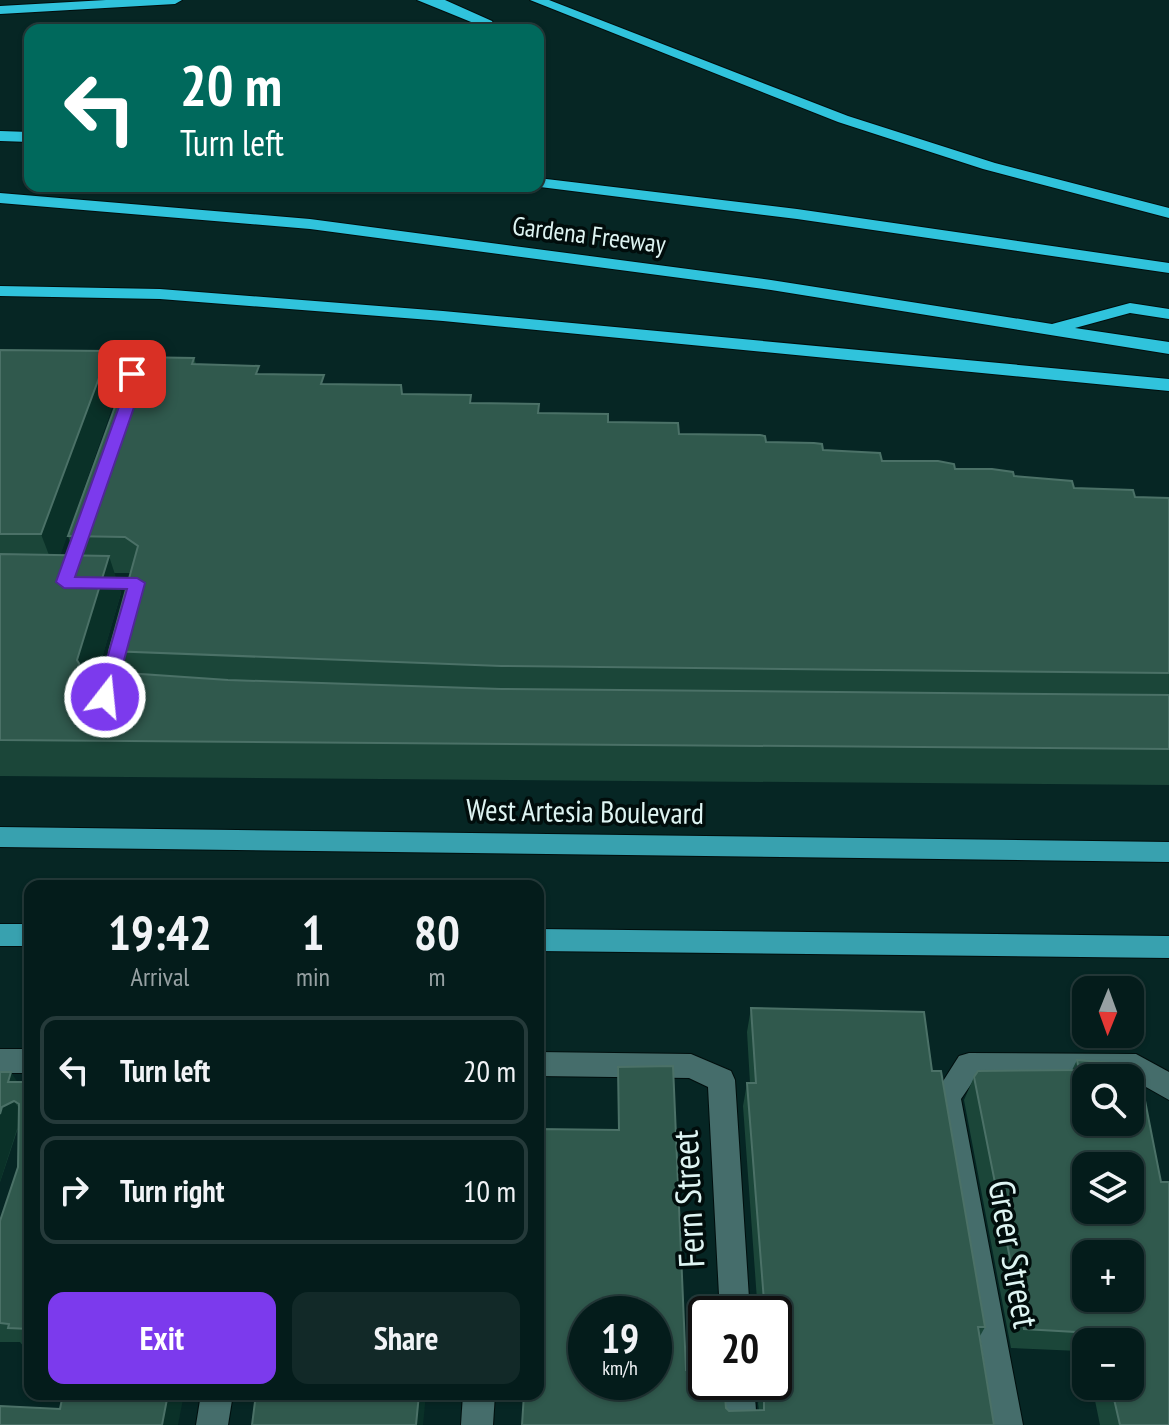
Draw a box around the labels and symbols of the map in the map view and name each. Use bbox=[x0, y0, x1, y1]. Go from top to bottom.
street label: Gardena Freeway bbox=[511, 209, 668, 260]
pin bbox=[98, 340, 166, 408]
position arrow bbox=[63, 655, 147, 739]
street label: West Artesia Boulevard bbox=[466, 789, 704, 832]
north arrow bbox=[1072, 976, 1144, 1048]
street label: Fern Street bbox=[660, 1129, 715, 1269]
street label: Greer Street bbox=[978, 1176, 1051, 1331]
speed limit sign: 20 bbox=[688, 1296, 792, 1400]

